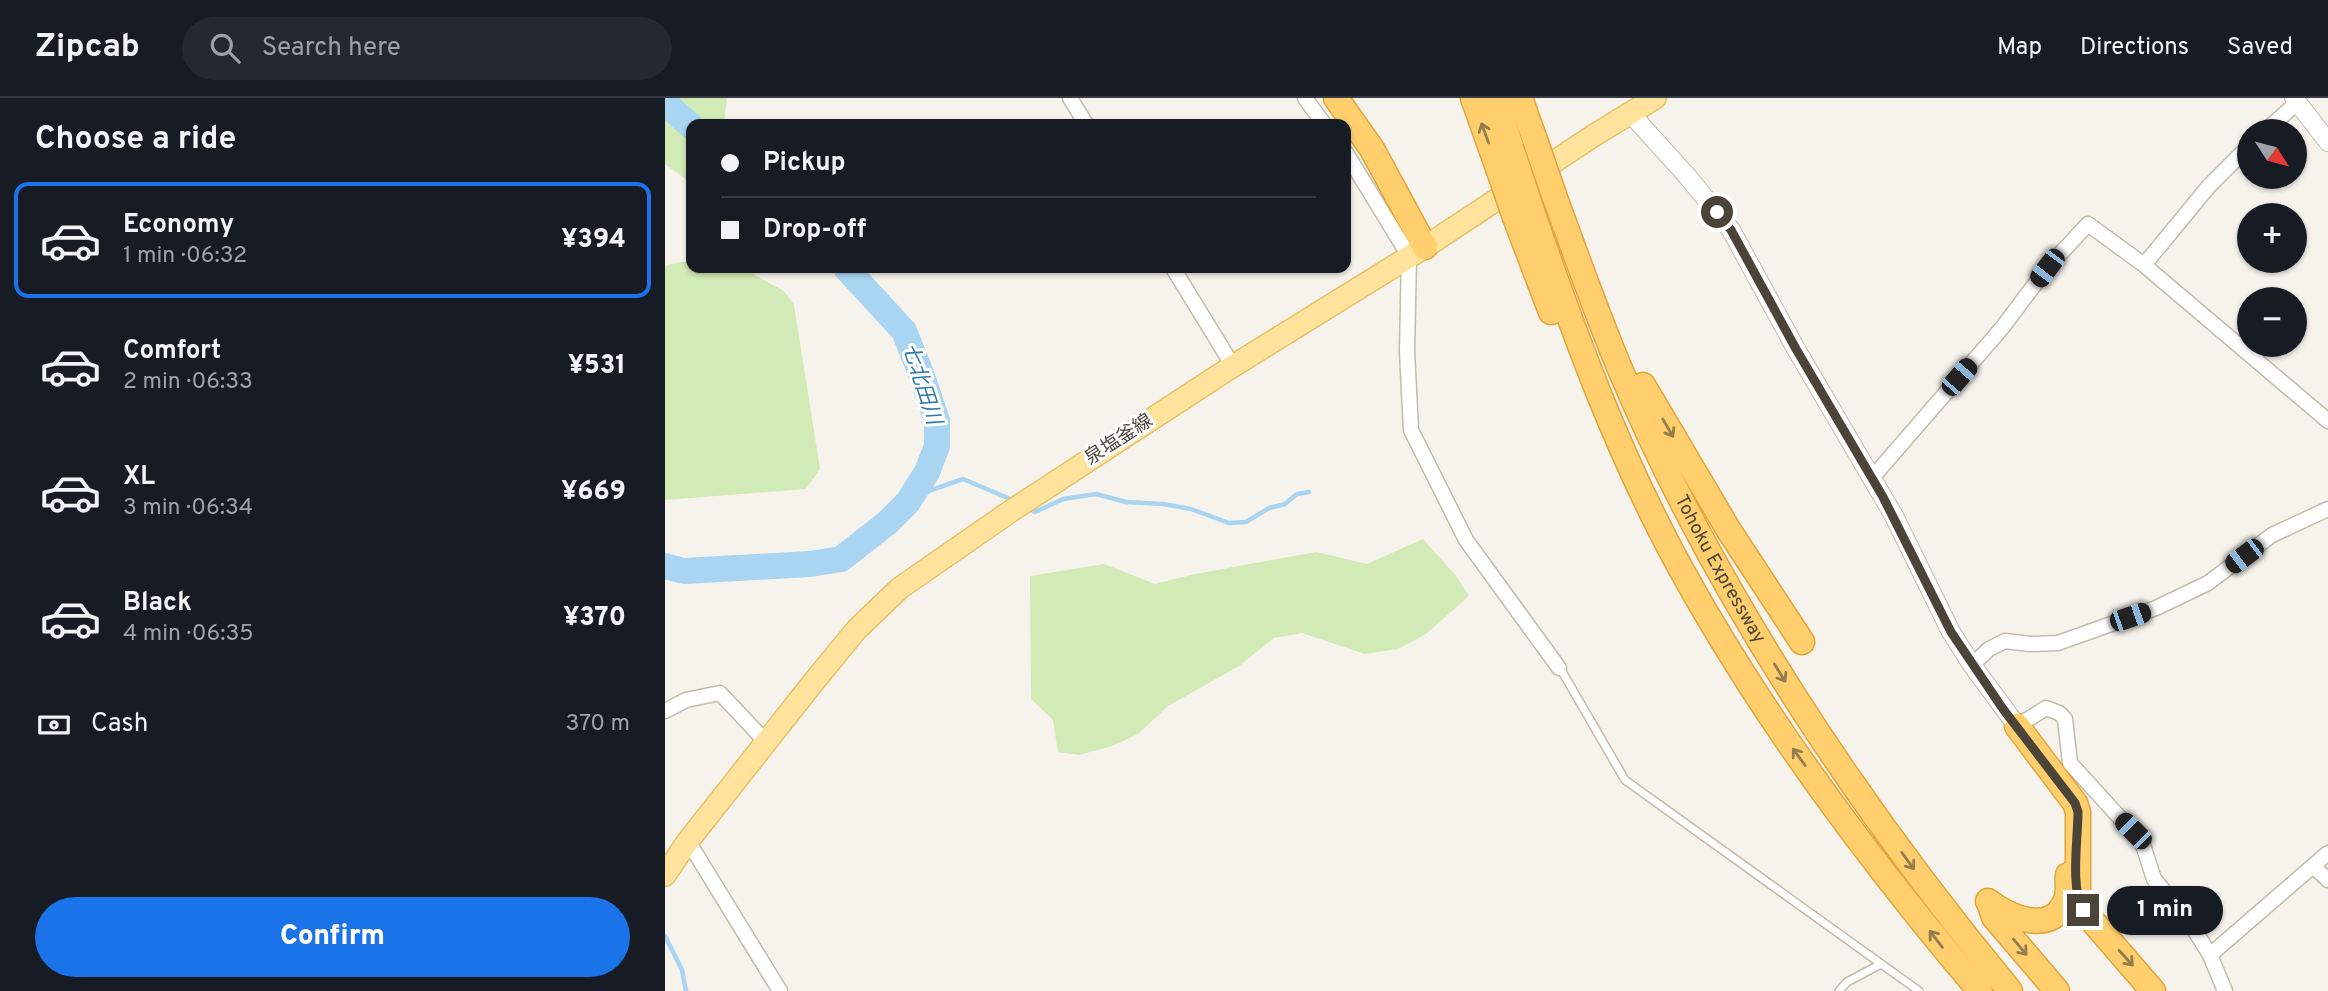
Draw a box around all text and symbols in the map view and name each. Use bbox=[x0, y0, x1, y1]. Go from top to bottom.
search box bbox=[182, 17, 672, 80]
text: Zipcab bbox=[35, 27, 140, 69]
icon: search bbox=[206, 29, 244, 67]
text: Search here bbox=[262, 32, 401, 65]
text: Map bbox=[1997, 33, 2042, 63]
text: Directions bbox=[2080, 33, 2189, 63]
text: Saved bbox=[2227, 33, 2293, 63]
north arrow bbox=[2237, 119, 2307, 189]
map controls bbox=[2237, 119, 2307, 357]
text: Choose a ride bbox=[35, 120, 236, 160]
one-way arrow bbox=[1478, 122, 1491, 144]
text: Pickup bbox=[763, 147, 846, 180]
route start bbox=[1701, 196, 1733, 228]
button: + bbox=[2237, 203, 2307, 273]
icon: car bbox=[39, 209, 102, 272]
text: Economy bbox=[123, 209, 234, 242]
text: Drop-off bbox=[763, 214, 866, 247]
text: ¥394 bbox=[561, 224, 626, 257]
text: 1 min · 06:32 bbox=[123, 242, 247, 271]
car bbox=[2026, 245, 2069, 291]
button: − bbox=[2237, 287, 2307, 357]
icon: car bbox=[39, 335, 102, 398]
text: Comfort bbox=[123, 335, 221, 368]
water label: 七北田川 bbox=[895, 340, 947, 430]
text: ¥531 bbox=[568, 350, 626, 383]
car bbox=[1938, 354, 1981, 400]
text: 2 min · 06:33 bbox=[123, 368, 253, 397]
street label: 泉塩釜線 bbox=[1081, 409, 1157, 471]
one-way arrow bbox=[1661, 418, 1675, 438]
icon: car bbox=[39, 461, 102, 524]
text: XL bbox=[123, 461, 155, 494]
text: ¥669 bbox=[561, 476, 626, 509]
street label: Tohoku Expressway bbox=[1669, 491, 1771, 648]
text: 3 min · 06:34 bbox=[123, 494, 253, 523]
car bbox=[2221, 535, 2268, 577]
icon: car bbox=[39, 587, 102, 650]
text: Black bbox=[123, 587, 192, 620]
car bbox=[2107, 600, 2154, 634]
text: ¥370 bbox=[563, 602, 626, 635]
text: 4 min · 06:35 bbox=[123, 620, 254, 649]
one-way arrow bbox=[1774, 662, 1788, 682]
icon: cash bbox=[35, 706, 73, 744]
text: Cash bbox=[91, 708, 148, 741]
text: 370 m bbox=[565, 710, 630, 739]
one-way arrow bbox=[1792, 748, 1806, 767]
car bbox=[2111, 809, 2156, 853]
one-way arrow bbox=[1901, 851, 1915, 870]
callout: 1 min bbox=[2107, 886, 2223, 934]
route end bbox=[2067, 894, 2099, 926]
text: 1 min bbox=[2137, 896, 2193, 925]
button: Confirm bbox=[35, 897, 630, 977]
one-way arrow bbox=[1929, 930, 1944, 948]
one-way arrow bbox=[2012, 938, 2028, 956]
one-way arrow bbox=[2117, 949, 2133, 967]

